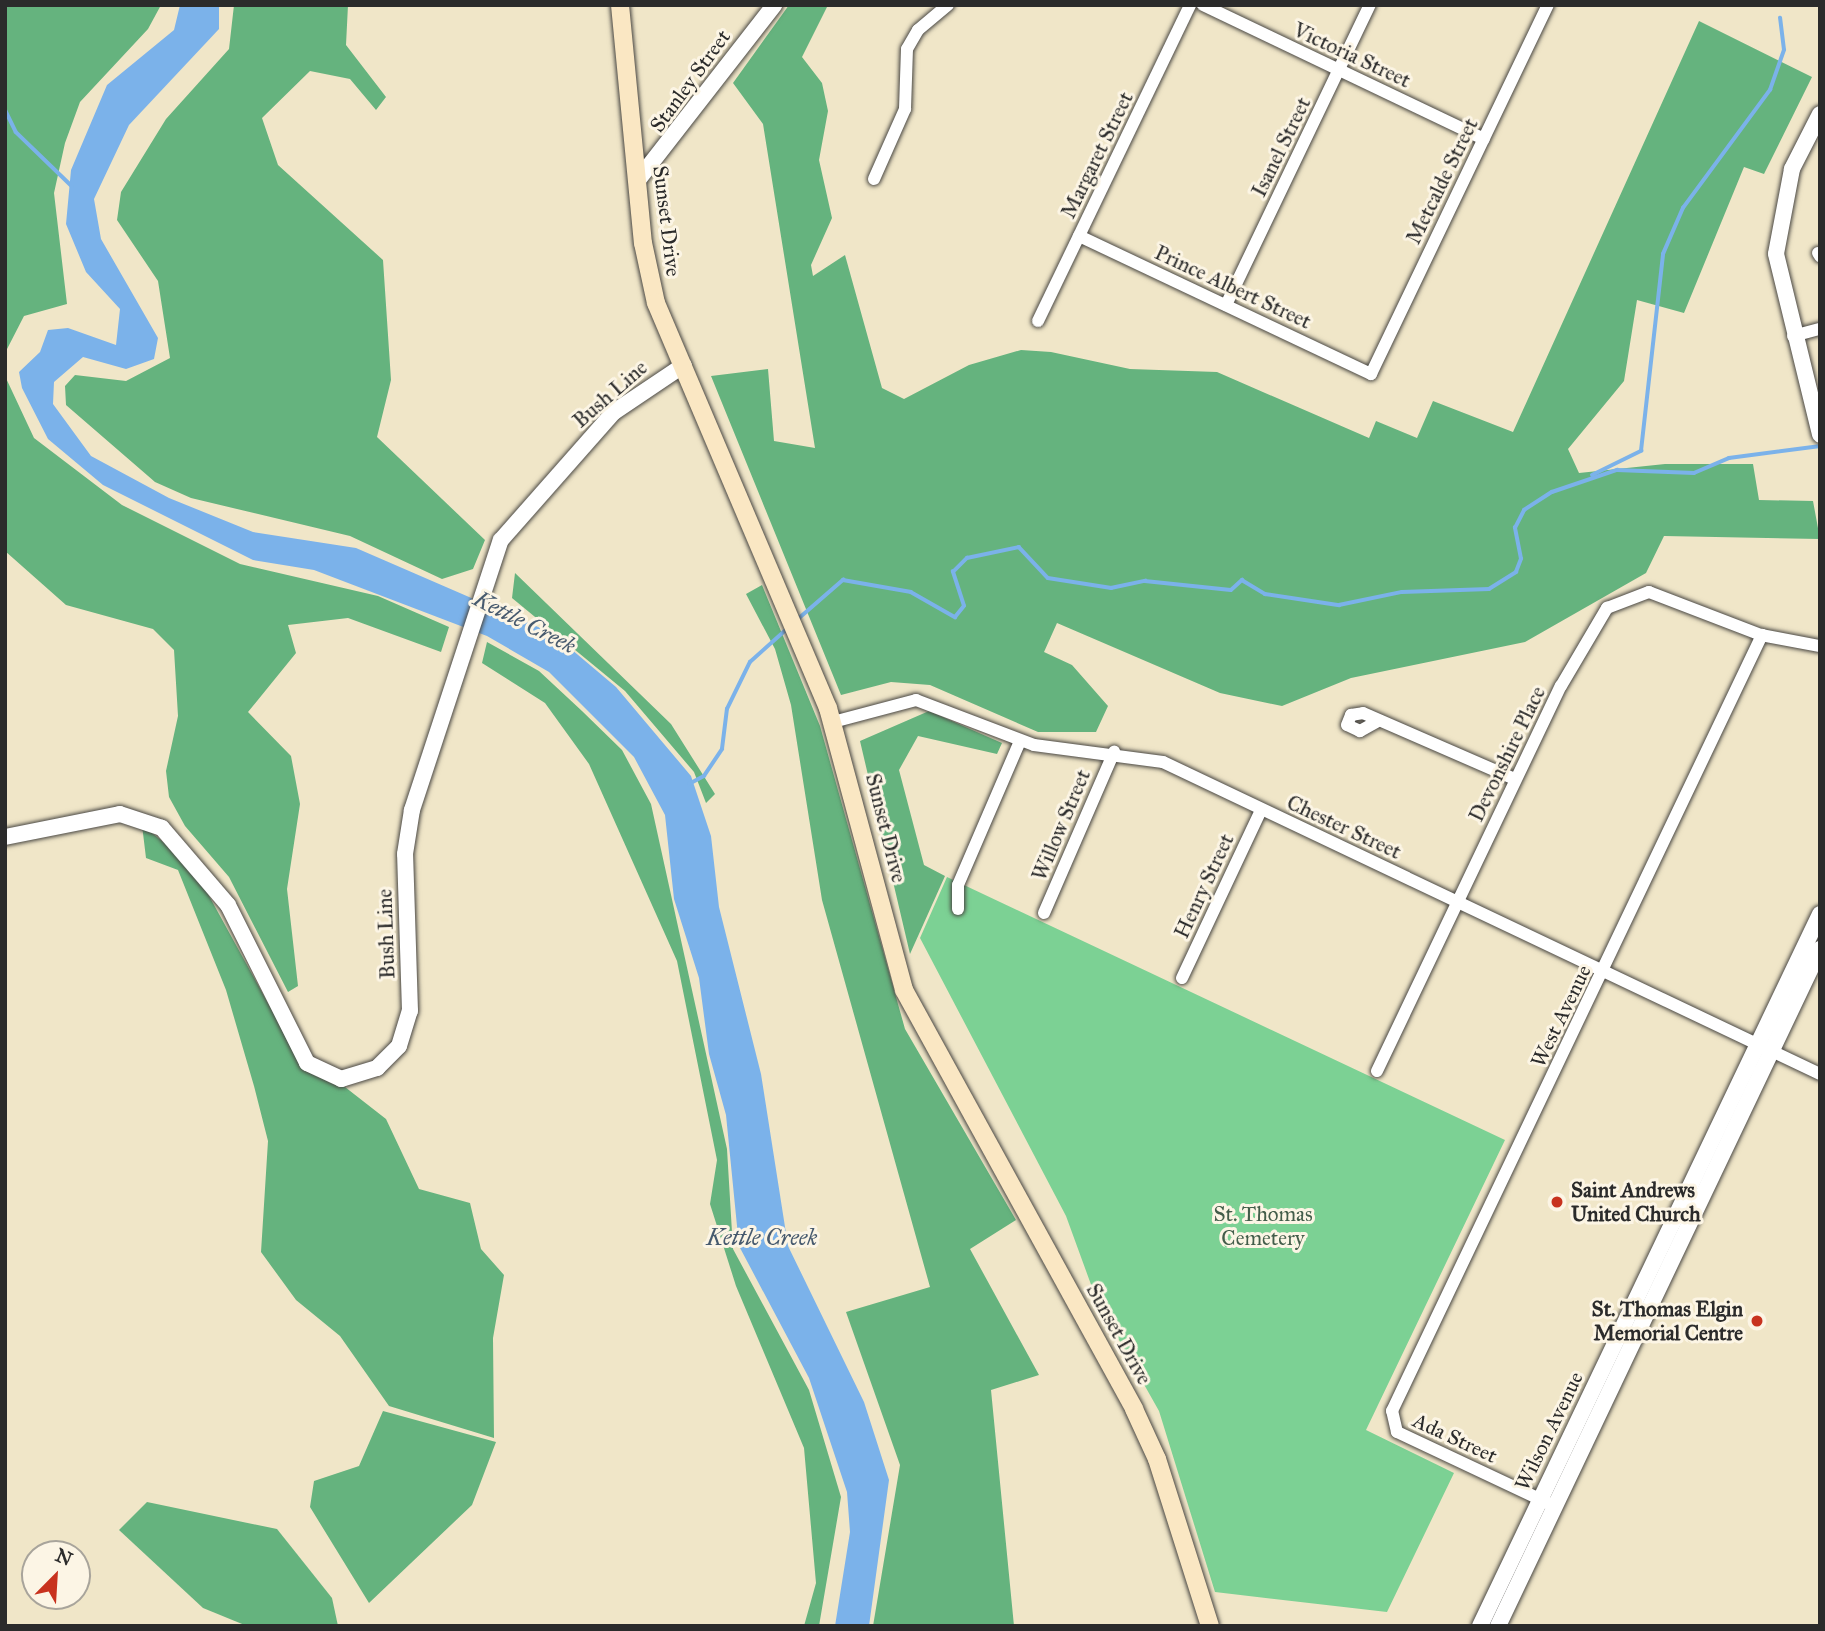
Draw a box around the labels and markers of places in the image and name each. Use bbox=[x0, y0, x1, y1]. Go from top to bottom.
place label: Saint Andrews United Church bbox=[1571, 1177, 1701, 1227]
marker: Saint Andrews United Church bbox=[1549, 1194, 1565, 1210]
place label: St. Thomas Elgin Memorial Centre bbox=[1592, 1296, 1743, 1346]
marker: St. Thomas Elgin Memorial Centre bbox=[1749, 1313, 1765, 1329]

